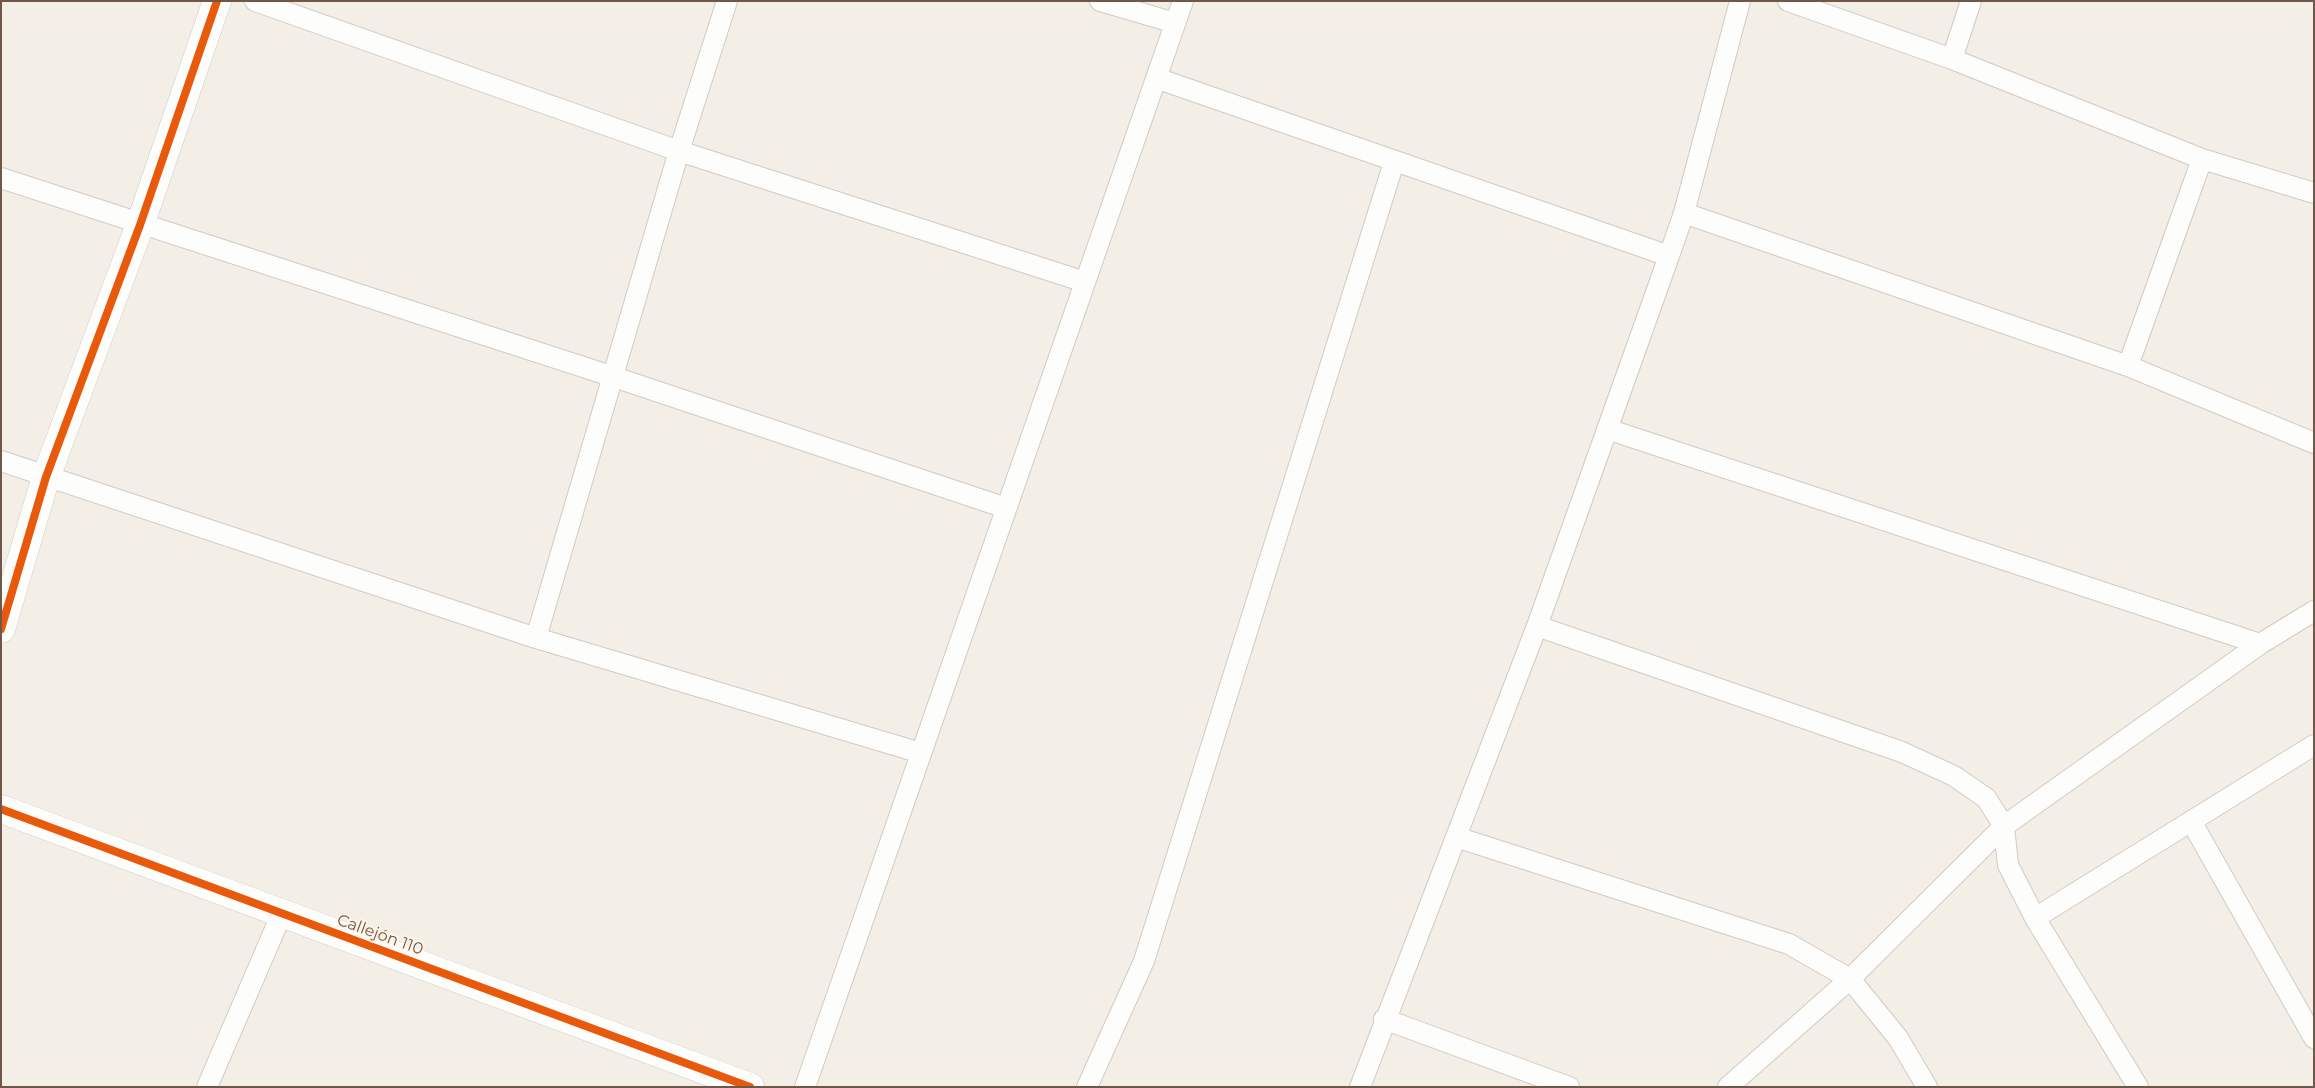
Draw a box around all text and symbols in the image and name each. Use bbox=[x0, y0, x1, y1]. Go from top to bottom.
street label: Callejón 110 bbox=[334, 911, 426, 959]

